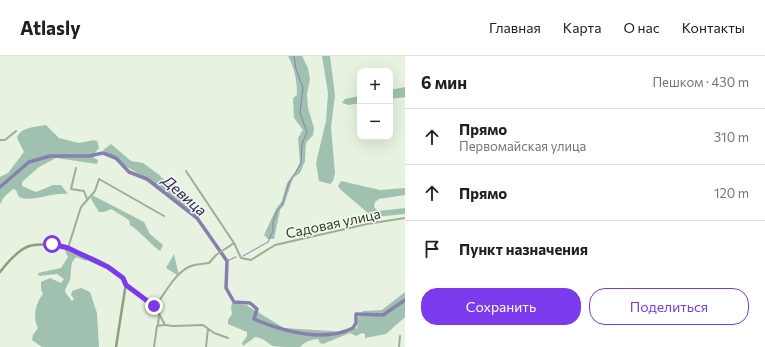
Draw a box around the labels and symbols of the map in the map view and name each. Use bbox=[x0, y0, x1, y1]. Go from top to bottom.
water label: Девица bbox=[158, 170, 211, 219]
street label: Садовая улица bbox=[284, 205, 382, 241]
route start bbox=[43, 235, 61, 253]
route end bbox=[145, 297, 163, 315]

